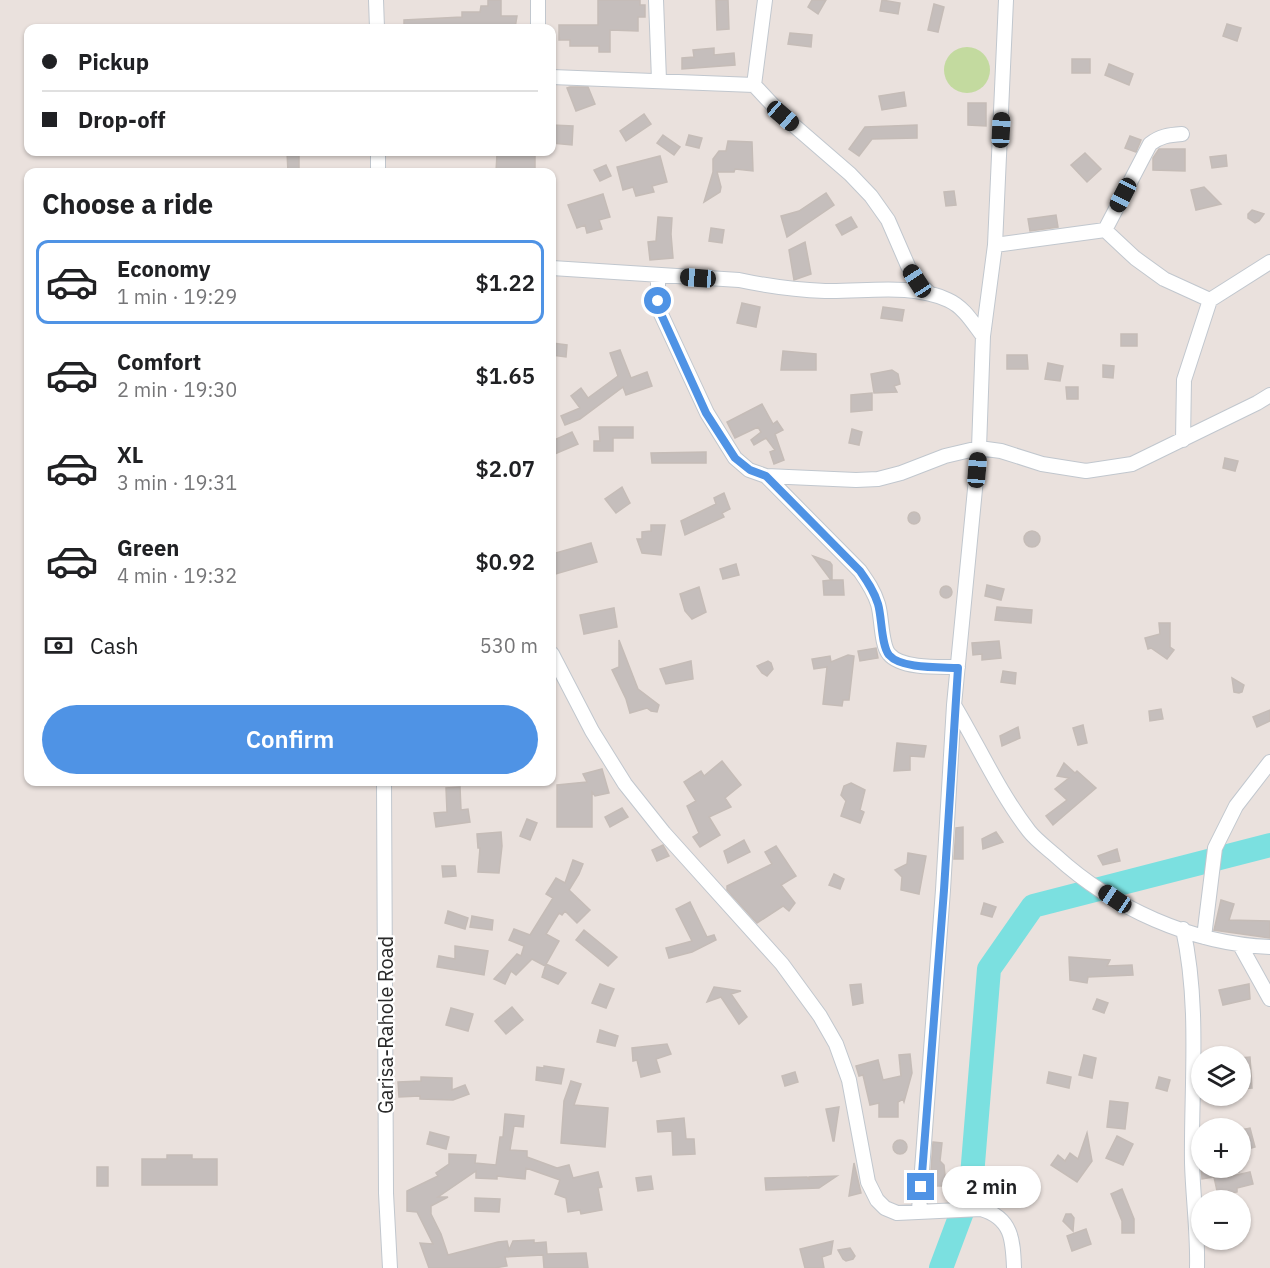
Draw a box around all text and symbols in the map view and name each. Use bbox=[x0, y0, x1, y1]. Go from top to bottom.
text: Pickup bbox=[78, 47, 149, 76]
car bbox=[764, 97, 802, 135]
text: Drop-off bbox=[78, 105, 165, 134]
car bbox=[991, 112, 1011, 148]
car bbox=[1107, 175, 1139, 215]
text: Choose a ride bbox=[42, 186, 213, 221]
text: Economy bbox=[117, 254, 211, 283]
icon: car bbox=[45, 255, 99, 309]
car bbox=[900, 261, 934, 301]
text: $1.22 bbox=[476, 268, 535, 297]
car bbox=[679, 268, 717, 288]
text: 1 min · 19:29 bbox=[117, 283, 237, 310]
route start bbox=[644, 287, 671, 314]
text: Comfort bbox=[117, 347, 201, 376]
icon: car bbox=[45, 348, 99, 402]
text: $1.65 bbox=[476, 361, 535, 390]
text: 2 min · 19:30 bbox=[117, 376, 237, 403]
text: XL bbox=[117, 440, 143, 469]
icon: car bbox=[45, 441, 99, 495]
car bbox=[966, 451, 988, 489]
text: $2.07 bbox=[476, 454, 535, 483]
text: 3 min · 19:31 bbox=[117, 469, 237, 496]
text: Green bbox=[117, 533, 179, 562]
icon: car bbox=[45, 534, 99, 588]
text: $0.92 bbox=[476, 547, 535, 576]
text: 4 min · 19:32 bbox=[117, 562, 237, 589]
icon: cash bbox=[42, 629, 75, 662]
text: Cash bbox=[90, 631, 139, 660]
text: 530 m bbox=[480, 632, 538, 659]
button: Confirm bbox=[42, 705, 538, 774]
car bbox=[1095, 881, 1135, 917]
street label: Garisa-Rahole Road bbox=[372, 936, 399, 1114]
map controls bbox=[1191, 1046, 1251, 1250]
button: layers bbox=[1191, 1046, 1251, 1106]
button: + bbox=[1191, 1118, 1251, 1178]
callout: 2 min bbox=[942, 1166, 1041, 1208]
route end bbox=[907, 1173, 934, 1200]
text: 2 min bbox=[966, 1173, 1017, 1200]
button: − bbox=[1191, 1190, 1251, 1250]

